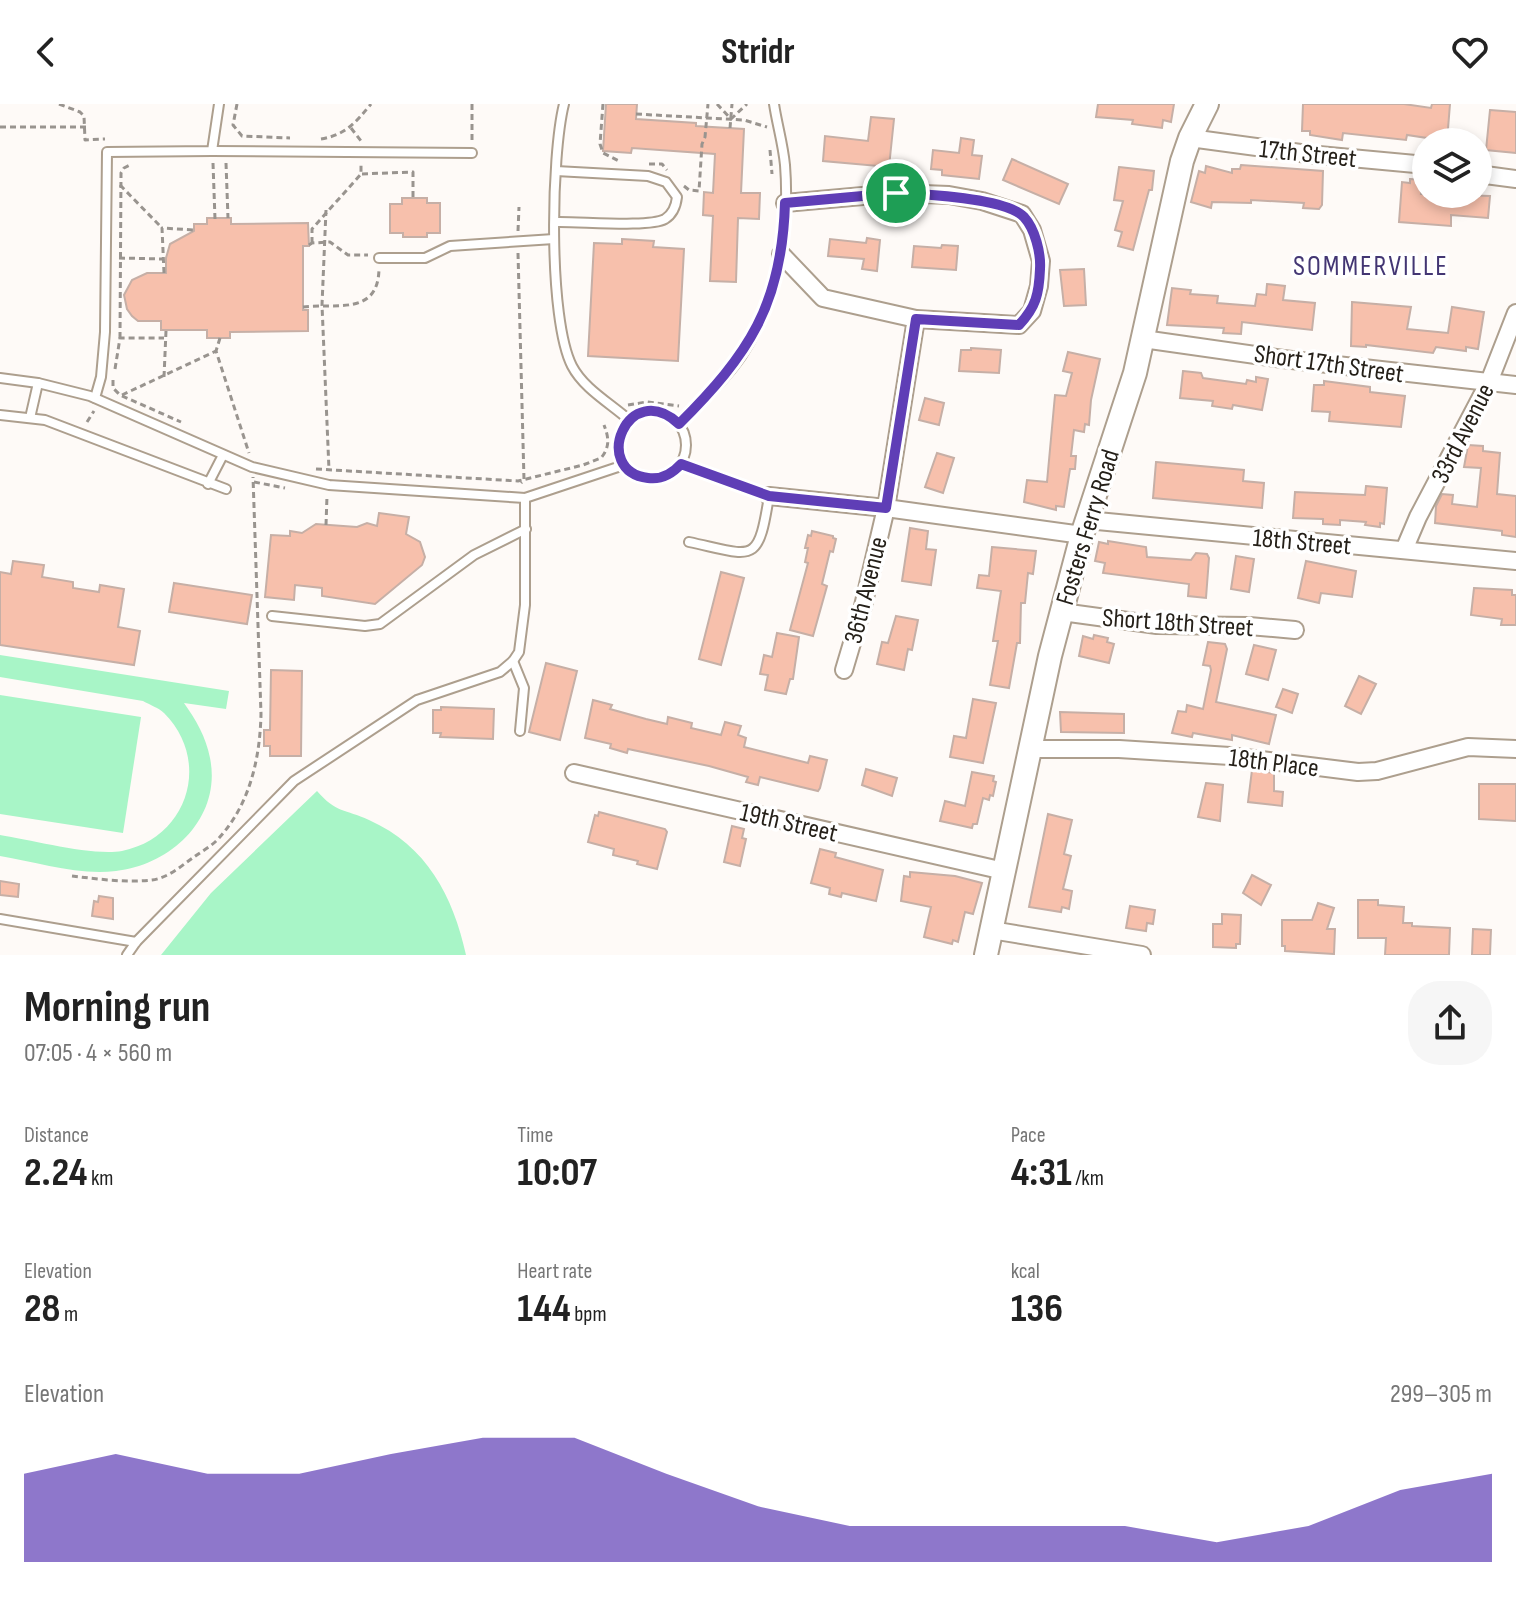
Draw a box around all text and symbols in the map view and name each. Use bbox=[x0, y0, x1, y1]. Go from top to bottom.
icon: back bbox=[24, 30, 68, 74]
icon: heart bbox=[1448, 30, 1492, 74]
text: Stridr bbox=[721, 31, 795, 74]
map controls bbox=[1412, 128, 1492, 208]
button: layers bbox=[1412, 128, 1492, 208]
street label: 17th Street bbox=[1258, 134, 1358, 175]
pin bbox=[862, 159, 930, 227]
icon: arrive bbox=[874, 171, 918, 215]
district label: SOMMERVILLE bbox=[1293, 250, 1449, 283]
street label: Short 17th Street bbox=[1252, 339, 1406, 390]
street label: 33rd Avenue bbox=[1425, 379, 1502, 489]
street label: Fosters Ferry Road bbox=[1050, 446, 1127, 609]
street label: 18th Street bbox=[1251, 523, 1352, 562]
street label: 36th Avenue bbox=[838, 534, 895, 647]
street label: Short 18th Street bbox=[1101, 603, 1255, 644]
street label: 18th Place bbox=[1227, 743, 1320, 784]
street label: 19th Street bbox=[737, 797, 840, 850]
text: Morning run bbox=[24, 981, 210, 1034]
button: share bbox=[1408, 981, 1492, 1065]
text: 07:05 · 4 × 560 m bbox=[24, 1038, 172, 1069]
text: Distance bbox=[24, 1122, 89, 1149]
text: Time bbox=[517, 1122, 553, 1149]
text: Pace bbox=[1011, 1122, 1046, 1149]
text: 2.24 bbox=[24, 1149, 87, 1197]
text: 10:07 bbox=[517, 1149, 597, 1197]
text: 4:31 bbox=[1011, 1149, 1072, 1197]
text: km bbox=[87, 1165, 113, 1192]
text: /km bbox=[1072, 1165, 1104, 1192]
text: Elevation bbox=[24, 1258, 92, 1285]
text: Heart rate bbox=[517, 1258, 592, 1285]
text: kcal bbox=[1011, 1258, 1040, 1285]
text: 28 bbox=[24, 1285, 60, 1333]
text: 144 bbox=[517, 1285, 571, 1333]
text: 136 bbox=[1011, 1285, 1063, 1333]
text: m bbox=[60, 1301, 78, 1328]
text: bpm bbox=[571, 1301, 607, 1328]
text: Elevation bbox=[24, 1379, 104, 1410]
text: 299–305 m bbox=[1390, 1379, 1492, 1410]

